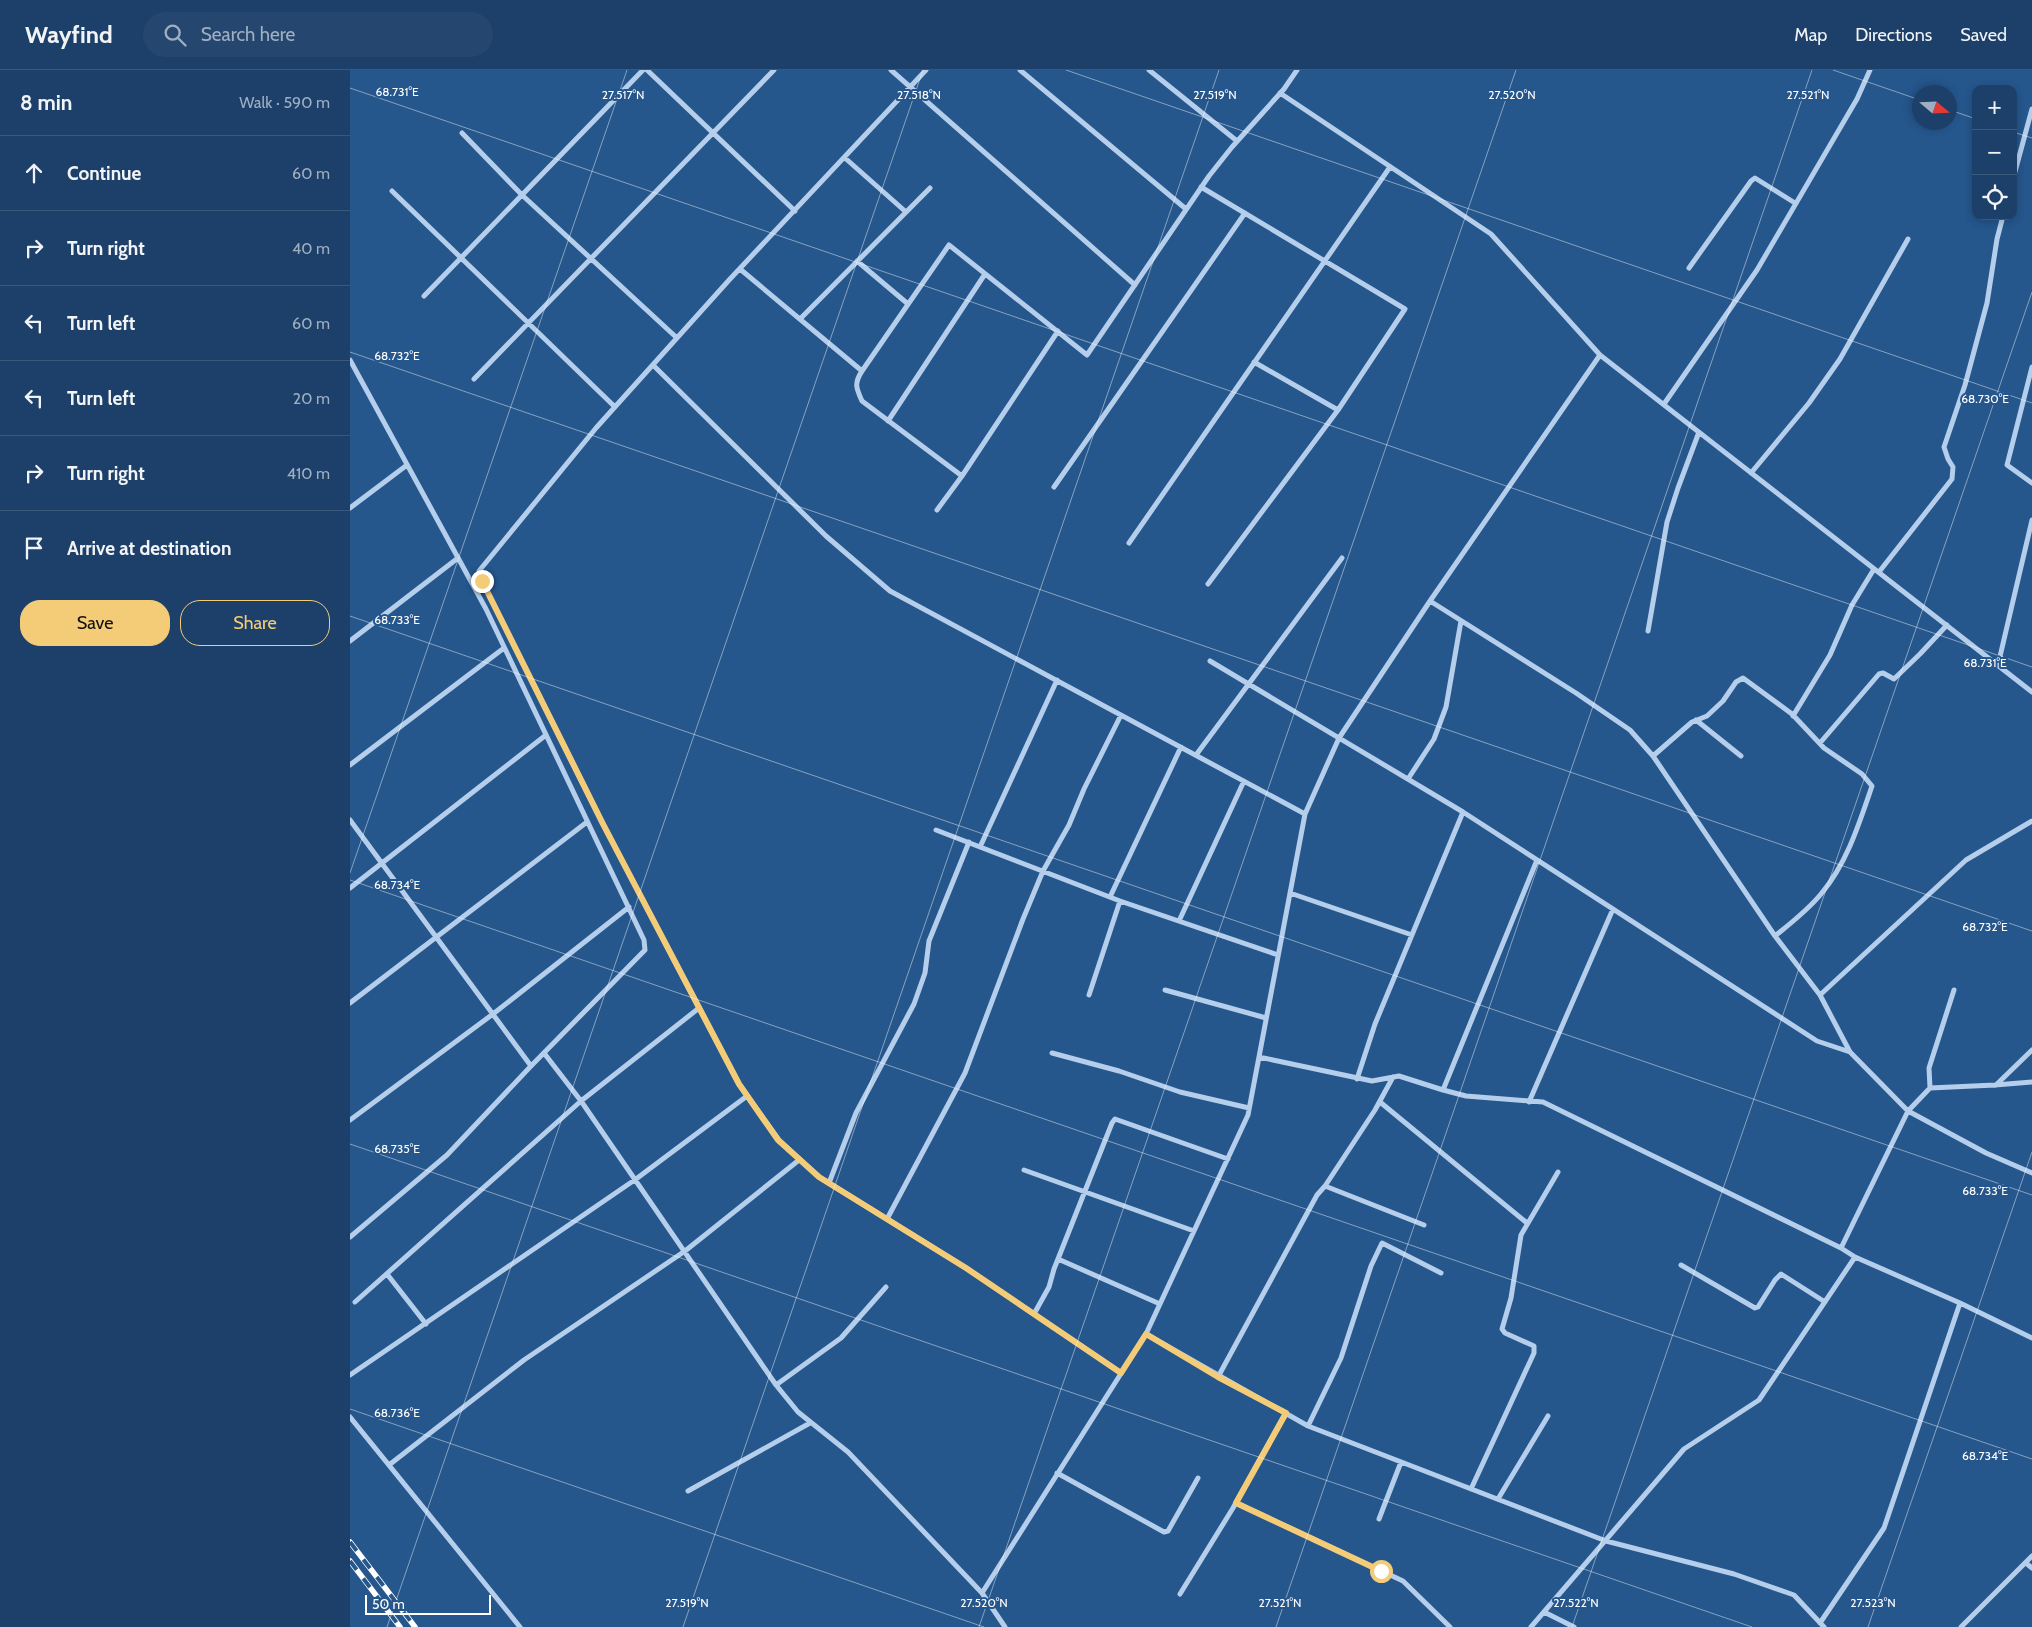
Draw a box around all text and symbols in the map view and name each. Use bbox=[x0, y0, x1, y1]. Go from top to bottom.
search box bbox=[143, 12, 493, 57]
text: Wayfind bbox=[25, 20, 113, 49]
icon: search bbox=[161, 21, 189, 49]
text: Search here bbox=[201, 23, 295, 46]
text: Map bbox=[1794, 24, 1827, 46]
text: Directions bbox=[1855, 24, 1932, 46]
text: Saved bbox=[1960, 24, 2007, 46]
text: 68.731°E bbox=[375, 84, 419, 99]
north arrow bbox=[1912, 85, 1957, 130]
map controls bbox=[1972, 85, 2017, 220]
button: + bbox=[1972, 85, 2017, 130]
text: 27.517°N bbox=[602, 87, 644, 102]
text: 27.518°N bbox=[897, 87, 941, 102]
text: 27.519°N bbox=[1193, 87, 1237, 102]
text: 27.520°N bbox=[1488, 87, 1536, 102]
text: 27.521°N bbox=[1787, 87, 1829, 102]
text: 8 min bbox=[20, 90, 72, 115]
text: Walk · 590 m bbox=[239, 93, 330, 112]
button: − bbox=[1972, 130, 2017, 175]
icon: ahead bbox=[20, 159, 48, 187]
text: Continue bbox=[67, 162, 141, 185]
text: 60 m bbox=[292, 164, 330, 183]
button: locate bbox=[1972, 175, 2017, 220]
icon: right bbox=[20, 234, 48, 262]
text: Turn right bbox=[67, 237, 145, 260]
text: 40 m bbox=[292, 239, 330, 258]
icon: left bbox=[20, 309, 48, 337]
text: Turn left bbox=[67, 312, 135, 335]
text: 60 m bbox=[292, 314, 330, 333]
text: 68.732°E bbox=[374, 348, 420, 363]
icon: left bbox=[20, 384, 48, 412]
text: Turn left bbox=[67, 387, 135, 410]
text: 20 m bbox=[293, 389, 330, 408]
text: 68.730°E bbox=[1961, 391, 2009, 406]
icon: right bbox=[20, 459, 48, 487]
text: Turn right bbox=[67, 462, 145, 485]
text: 410 m bbox=[287, 464, 330, 483]
icon: arrive bbox=[20, 534, 48, 562]
text: Arrive at destination bbox=[67, 537, 231, 560]
route end bbox=[471, 570, 494, 593]
button: Save bbox=[20, 600, 170, 646]
button: Share bbox=[180, 600, 330, 646]
text: 68.733°E bbox=[374, 612, 420, 627]
text: 68.731°E bbox=[1963, 655, 2007, 670]
text: 68.734°E bbox=[374, 877, 420, 892]
text: 68.732°E bbox=[1962, 919, 2008, 934]
text: 68.735°E bbox=[374, 1141, 420, 1156]
text: 68.733°E bbox=[1962, 1183, 2008, 1198]
text: 68.736°E bbox=[374, 1405, 420, 1420]
text: 68.734°E bbox=[1962, 1448, 2008, 1463]
route start bbox=[1370, 1560, 1393, 1583]
scale bar bbox=[365, 1592, 491, 1615]
text: 50 m bbox=[372, 1595, 405, 1613]
text: 27.519°N bbox=[665, 1595, 709, 1610]
text: 27.520°N bbox=[960, 1595, 1008, 1610]
text: 27.521°N bbox=[1259, 1595, 1301, 1610]
text: 27.522°N bbox=[1553, 1595, 1599, 1610]
text: 27.523°N bbox=[1850, 1595, 1896, 1610]

